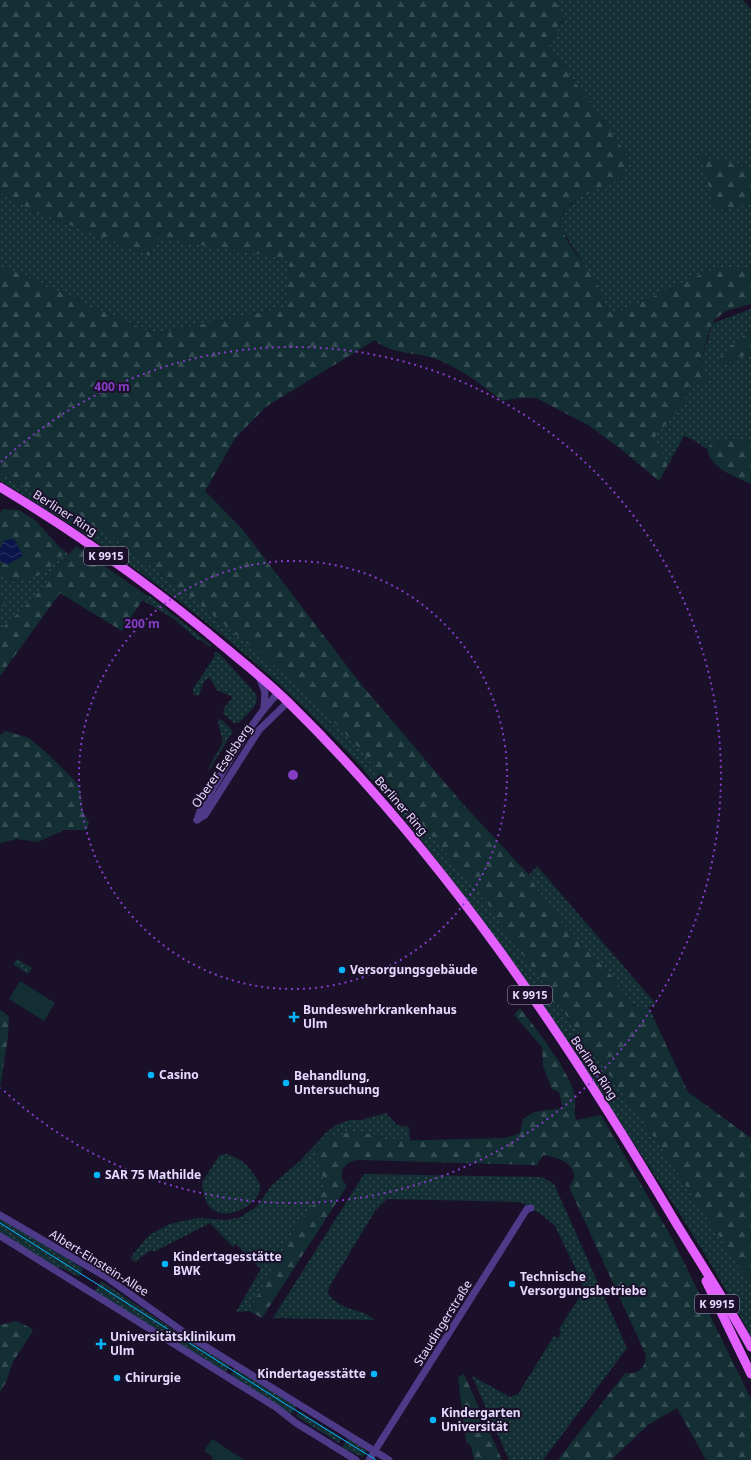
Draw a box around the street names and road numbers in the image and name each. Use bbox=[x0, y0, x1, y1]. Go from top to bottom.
street label: Berliner Ring bbox=[30, 485, 101, 540]
road number: K 9915 bbox=[84, 547, 128, 565]
street label: Oberer Eselsberg bbox=[187, 721, 256, 811]
street label: Berliner Ring bbox=[371, 772, 432, 839]
road number: K 9915 bbox=[508, 986, 552, 1004]
street label: Berliner Ring bbox=[567, 1033, 622, 1103]
street label: Albert-Einstein-Allee bbox=[46, 1225, 152, 1300]
street label: Staudingerstraße bbox=[409, 1277, 476, 1369]
road number: K 9915 bbox=[695, 1295, 739, 1313]

